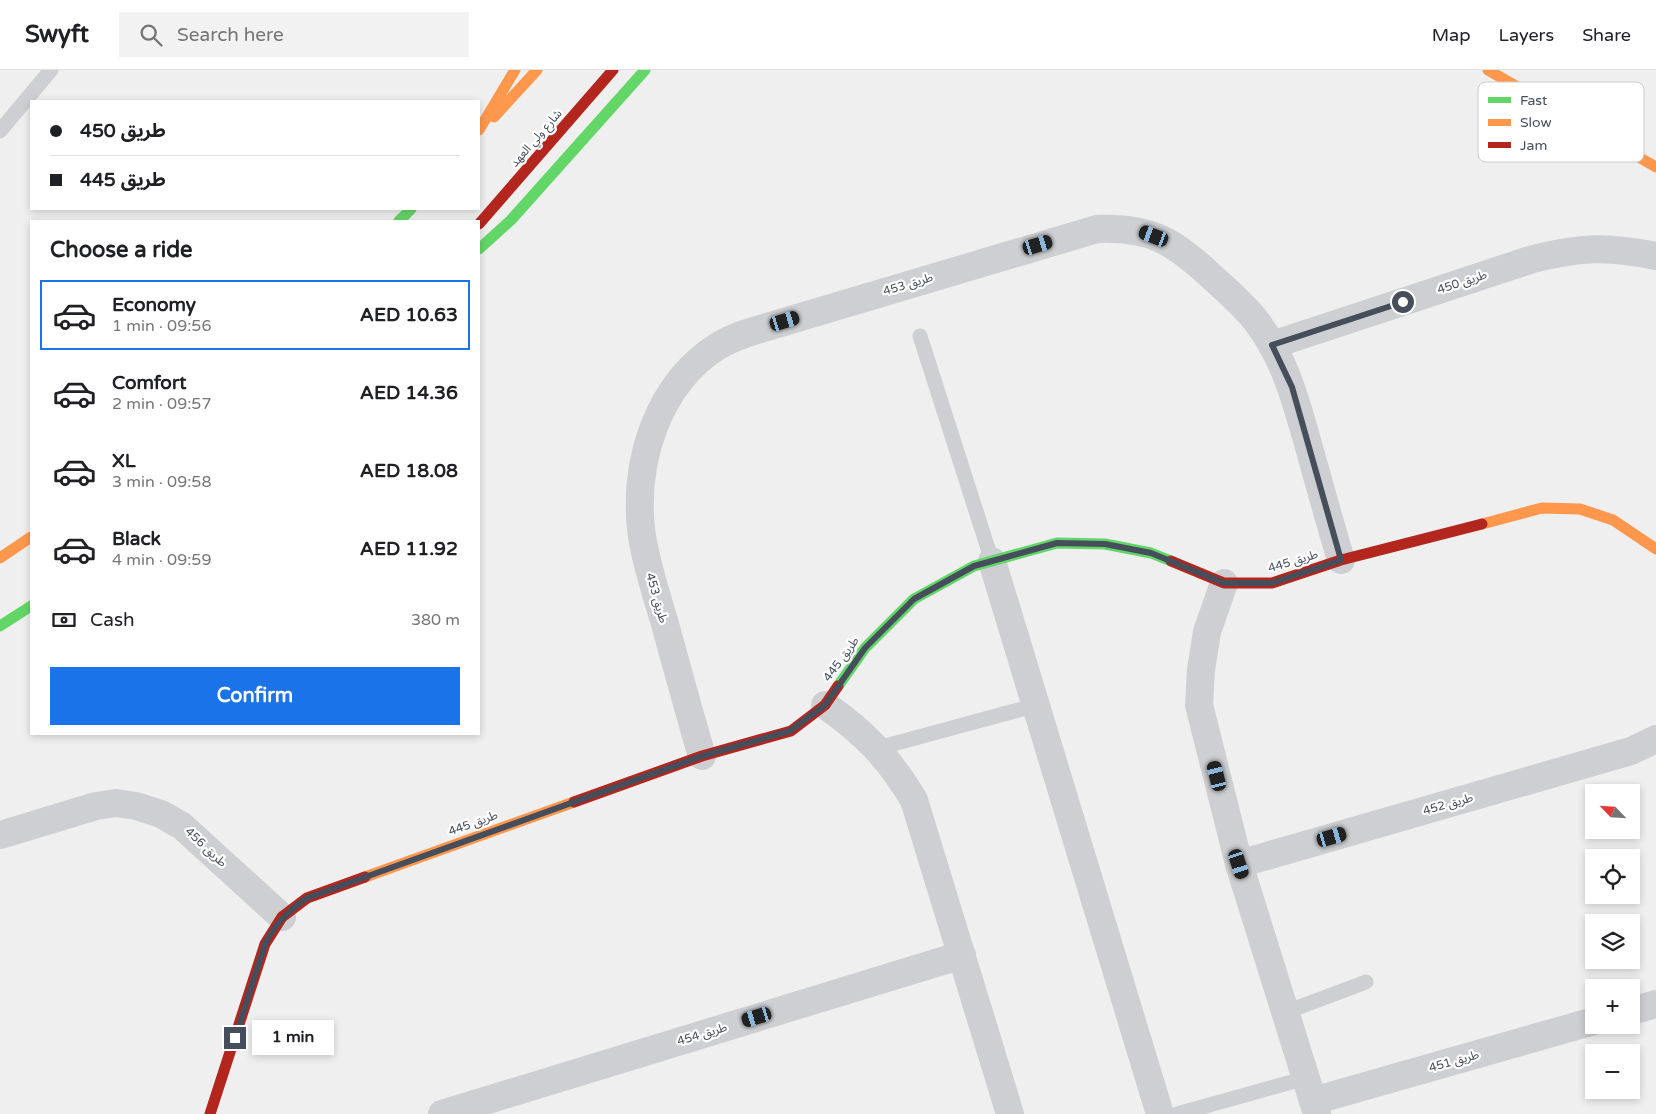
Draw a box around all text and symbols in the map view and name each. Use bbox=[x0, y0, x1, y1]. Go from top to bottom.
search box bbox=[119, 12, 469, 57]
text: Swyft bbox=[25, 20, 89, 49]
icon: search bbox=[137, 21, 165, 49]
text: Search here bbox=[177, 24, 284, 46]
text: Map bbox=[1432, 24, 1471, 46]
text: Layers bbox=[1499, 24, 1554, 46]
text: Share bbox=[1582, 24, 1631, 46]
legend bbox=[1478, 82, 1644, 162]
text: Fast bbox=[1520, 92, 1548, 109]
street label: شارع ولي العهد bbox=[507, 106, 567, 171]
text: Slow bbox=[1520, 114, 1552, 131]
text: طريق 450 bbox=[80, 120, 166, 142]
text: Jam bbox=[1520, 137, 1547, 154]
text: طريق 445 bbox=[80, 169, 166, 191]
car bbox=[1137, 224, 1170, 248]
car bbox=[1021, 233, 1054, 257]
text: Choose a ride bbox=[50, 237, 193, 263]
street label: طريق 450 bbox=[1435, 267, 1489, 298]
street label: طريق 453 bbox=[881, 270, 935, 299]
route start bbox=[1392, 291, 1414, 313]
icon: car bbox=[52, 293, 97, 338]
text: Economy bbox=[112, 294, 196, 316]
text: AED 10.63 bbox=[360, 304, 458, 326]
car bbox=[768, 309, 801, 333]
text: 1 min · 09:56 bbox=[112, 316, 211, 336]
icon: car bbox=[52, 371, 97, 416]
text: Comfort bbox=[112, 372, 186, 394]
text: AED 14.36 bbox=[360, 382, 458, 404]
text: 2 min · 09:57 bbox=[112, 394, 211, 414]
icon: car bbox=[52, 449, 97, 494]
text: XL bbox=[112, 450, 136, 472]
text: AED 18.08 bbox=[360, 460, 458, 482]
text: 3 min · 09:58 bbox=[112, 472, 211, 492]
icon: car bbox=[52, 527, 97, 572]
text: Black bbox=[112, 528, 161, 550]
text: AED 11.92 bbox=[360, 538, 458, 560]
street label: طريق 445 bbox=[1266, 547, 1320, 576]
text: 4 min · 09:59 bbox=[112, 550, 211, 570]
street label: طريق 453 bbox=[642, 571, 671, 625]
icon: cash bbox=[50, 606, 78, 634]
text: Cash bbox=[90, 609, 135, 631]
text: 380 m bbox=[411, 610, 460, 630]
street label: طريق 445 bbox=[820, 634, 863, 685]
button: Confirm bbox=[50, 667, 460, 725]
car bbox=[1206, 760, 1227, 792]
north arrow bbox=[1585, 784, 1640, 839]
map controls bbox=[1585, 784, 1640, 1099]
street label: طريق 452 bbox=[1421, 790, 1475, 819]
street label: طريق 445 bbox=[446, 808, 500, 839]
street label: طريق 456 bbox=[182, 824, 230, 870]
car bbox=[1315, 826, 1348, 848]
car bbox=[1227, 847, 1250, 881]
button: locate bbox=[1585, 849, 1640, 904]
button: layers bbox=[1585, 914, 1640, 969]
button: + bbox=[1585, 979, 1640, 1034]
car bbox=[740, 1005, 773, 1029]
callout: 1 min bbox=[252, 1020, 335, 1056]
street label: طريق 454 bbox=[675, 1020, 729, 1049]
route end bbox=[224, 1027, 246, 1049]
text: 1 min bbox=[272, 1027, 314, 1047]
button: − bbox=[1585, 1044, 1640, 1099]
street label: طريق 451 bbox=[1427, 1047, 1481, 1076]

